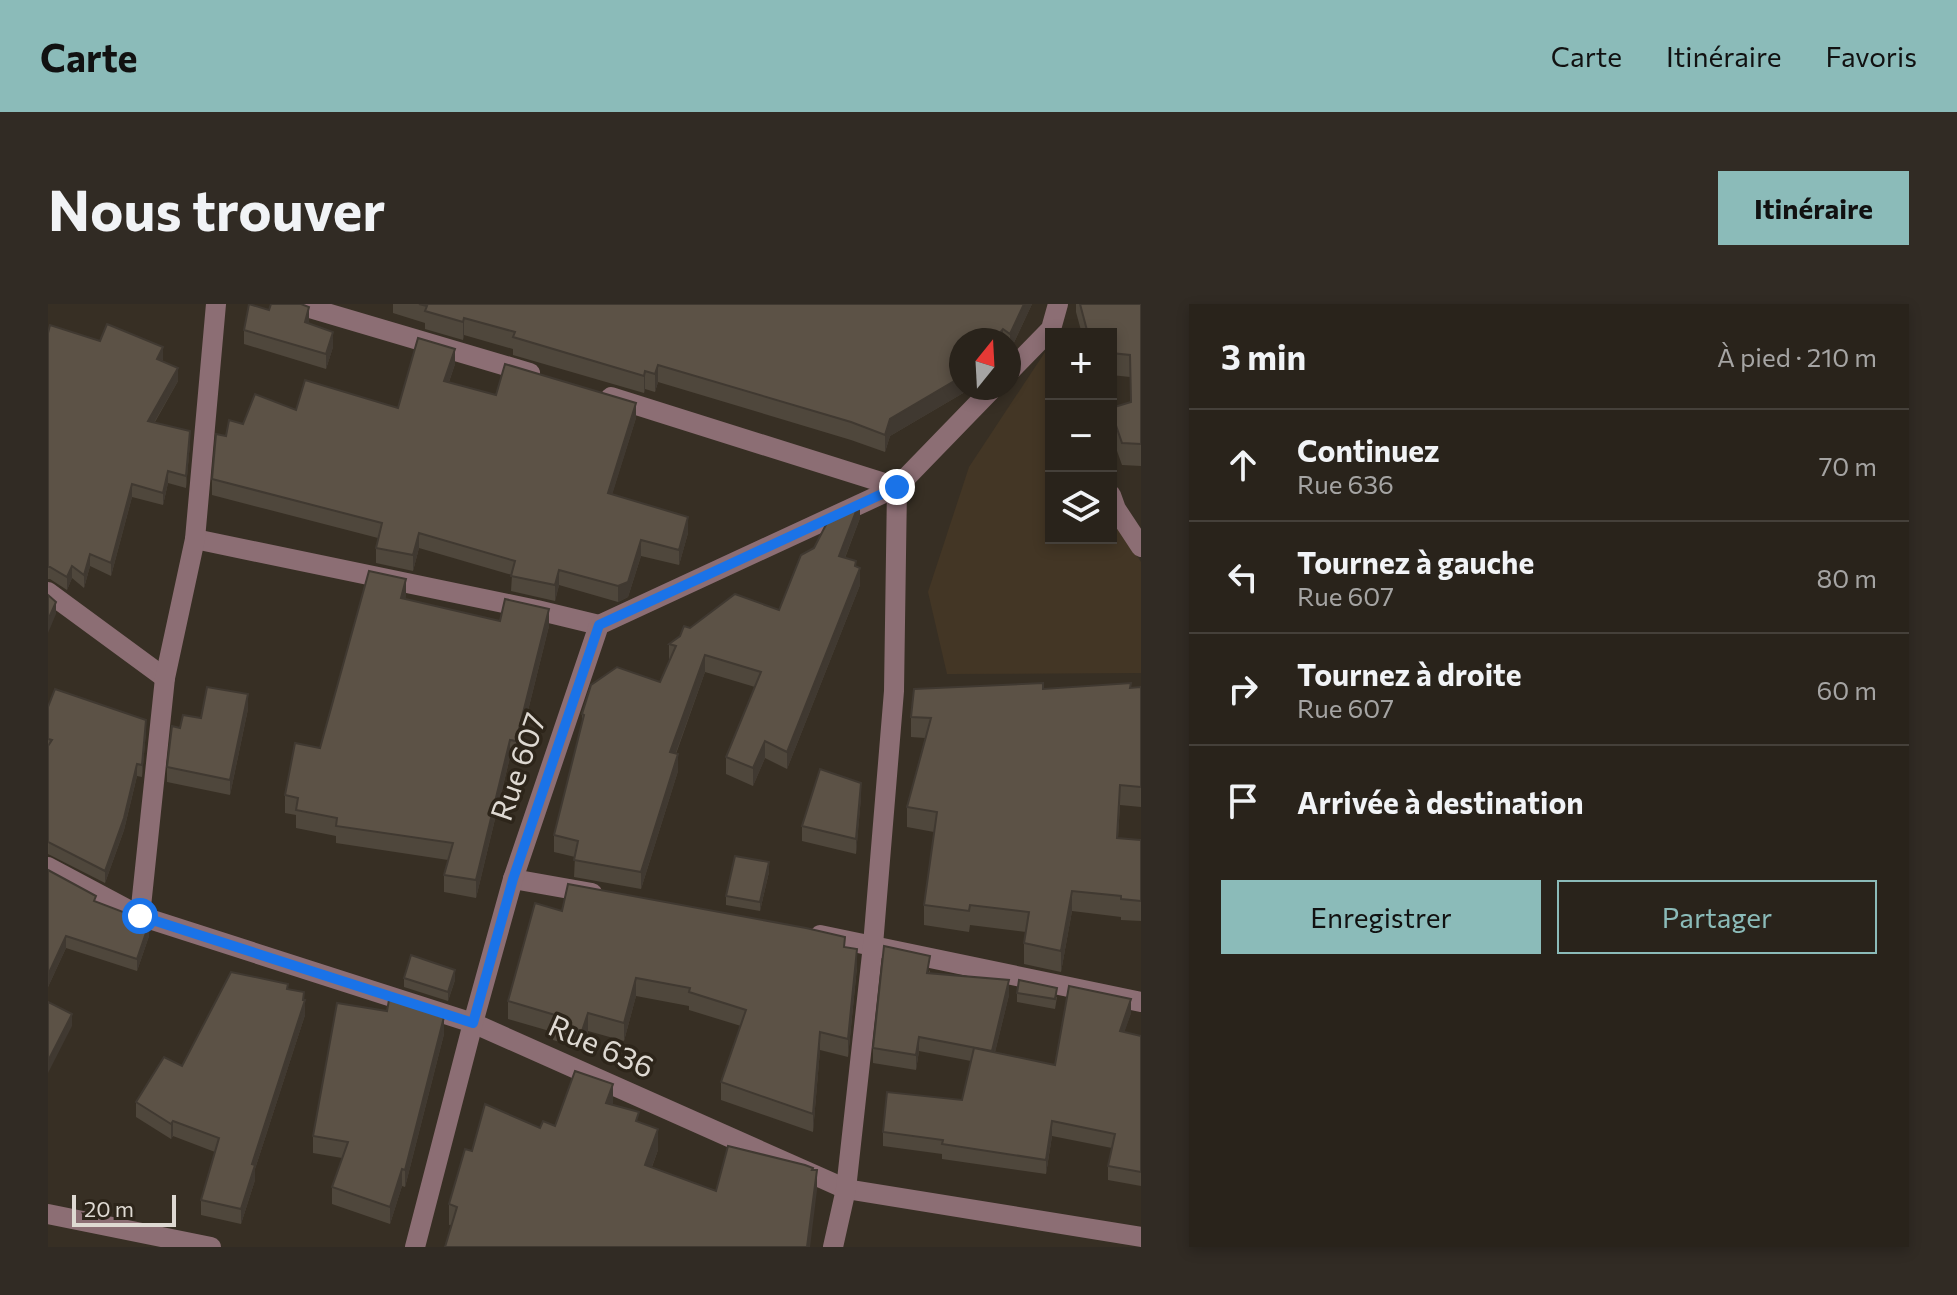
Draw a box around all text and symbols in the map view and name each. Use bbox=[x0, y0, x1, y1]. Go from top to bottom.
text: Carte bbox=[40, 33, 138, 80]
text: Carte bbox=[1551, 39, 1622, 73]
text: Itinéraire bbox=[1666, 39, 1781, 73]
text: Favoris bbox=[1825, 39, 1917, 73]
button: Itinéraire bbox=[1718, 171, 1909, 245]
text: Nous trouver bbox=[48, 174, 385, 243]
north arrow bbox=[949, 328, 1021, 400]
map controls bbox=[1045, 328, 1117, 544]
button: + bbox=[1045, 328, 1117, 400]
text: 3 min bbox=[1221, 335, 1306, 377]
text: À pied · 210 m bbox=[1717, 341, 1877, 372]
button: − bbox=[1045, 400, 1117, 472]
text: Continuez bbox=[1297, 431, 1440, 468]
icon: ahead bbox=[1221, 443, 1265, 487]
text: 70 m bbox=[1819, 450, 1877, 481]
text: Rue 636 bbox=[1297, 468, 1394, 499]
route end bbox=[879, 469, 915, 505]
button: layers bbox=[1045, 472, 1117, 544]
text: Tournez à gauche bbox=[1297, 543, 1534, 580]
icon: left bbox=[1221, 555, 1265, 599]
text: 80 m bbox=[1817, 562, 1877, 593]
text: Rue 607 bbox=[1297, 580, 1394, 611]
text: Tournez à droite bbox=[1297, 655, 1521, 692]
icon: right bbox=[1221, 667, 1265, 711]
text: 60 m bbox=[1817, 674, 1877, 705]
text: Rue 607 bbox=[1297, 692, 1394, 723]
street label: Rue 607 bbox=[481, 707, 552, 825]
icon: arrive bbox=[1221, 779, 1265, 823]
text: Arrivée à destination bbox=[1297, 783, 1584, 820]
button: Enregistrer bbox=[1221, 880, 1541, 954]
button: Partager bbox=[1557, 880, 1877, 954]
route start bbox=[122, 898, 158, 934]
street label: Rue 636 bbox=[543, 1005, 661, 1084]
scale bar bbox=[72, 1191, 176, 1227]
text: 20 m bbox=[84, 1195, 134, 1222]

